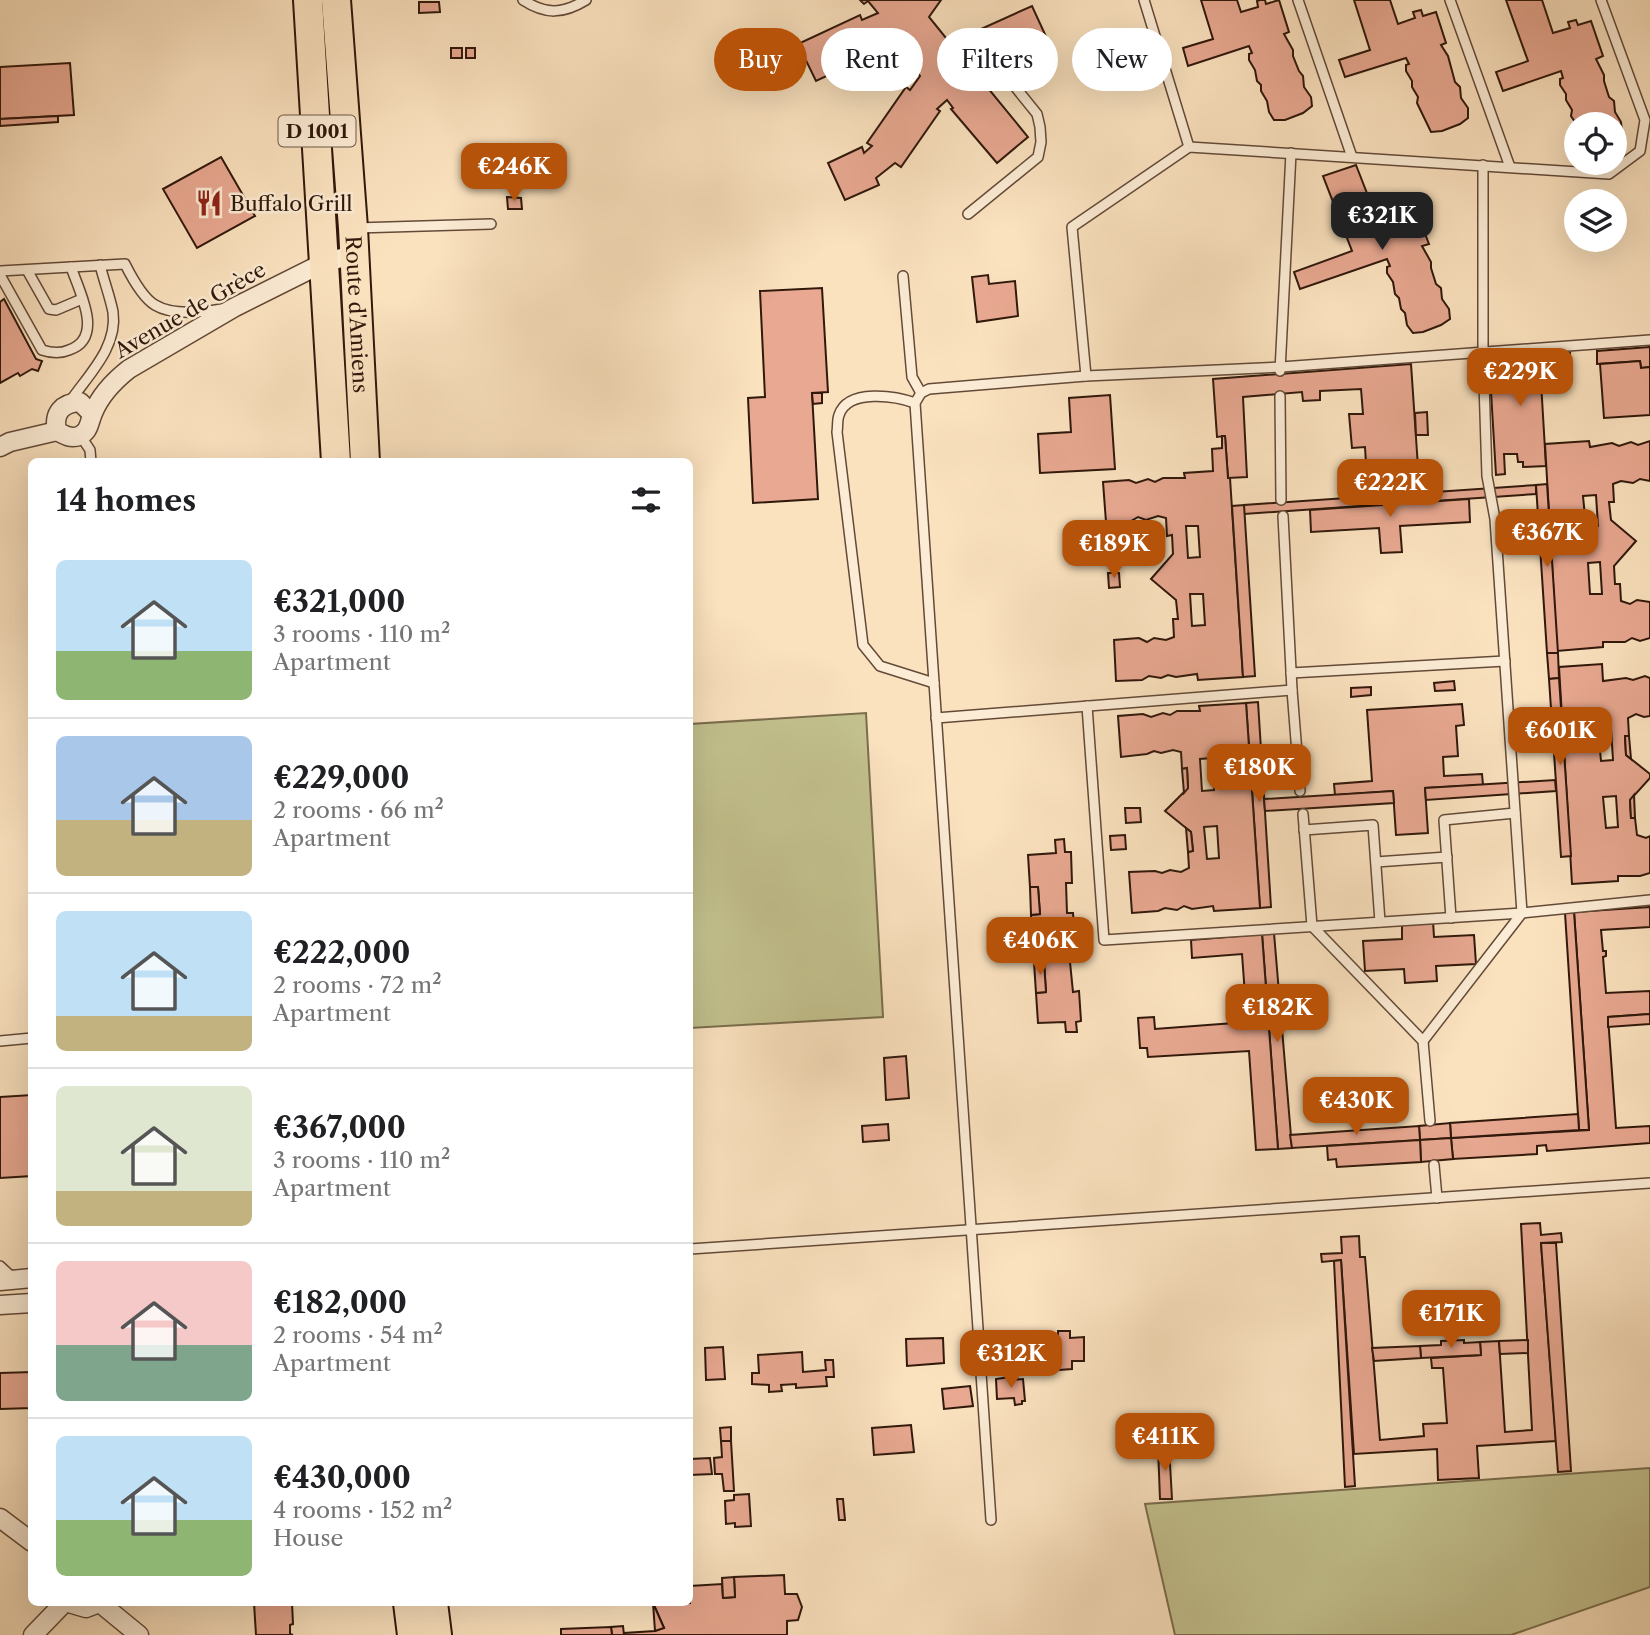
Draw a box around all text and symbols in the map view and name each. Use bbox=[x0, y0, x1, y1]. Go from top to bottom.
chip: Buy bbox=[714, 28, 807, 91]
chip: Rent bbox=[821, 28, 923, 91]
chip: Filters bbox=[937, 28, 1058, 91]
chip: New bbox=[1072, 28, 1172, 91]
map controls bbox=[1564, 112, 1627, 252]
button: locate bbox=[1564, 112, 1627, 175]
road number: D 1001 bbox=[278, 116, 356, 146]
pin: €246K bbox=[465, 144, 563, 203]
text: €246K bbox=[477, 152, 551, 180]
restaurant icon: Buffalo Grill bbox=[194, 188, 224, 218]
button: layers bbox=[1564, 189, 1627, 252]
place label: Buffalo Grill bbox=[230, 191, 352, 216]
pin: €321K bbox=[1333, 192, 1431, 252]
text: €321K bbox=[1347, 201, 1417, 229]
street label: Route d'Amiens bbox=[341, 235, 374, 394]
street label: Avenue de Grèce bbox=[109, 257, 270, 364]
pin: €229K bbox=[1471, 348, 1569, 408]
text: €229K bbox=[1483, 357, 1557, 385]
pin: €222K bbox=[1341, 460, 1439, 519]
text: €222K bbox=[1353, 468, 1427, 496]
icon: filters bbox=[627, 481, 665, 519]
text: 14 homes bbox=[56, 482, 196, 519]
pin: €367K bbox=[1498, 510, 1596, 569]
text: €367K bbox=[1511, 518, 1583, 546]
pin: €189K bbox=[1065, 520, 1163, 580]
text: €189K bbox=[1078, 529, 1150, 557]
text: €321,000 bbox=[273, 583, 405, 620]
icon: home bbox=[112, 588, 196, 672]
text: 3 rooms · 110 m² bbox=[273, 620, 450, 648]
text: Apartment bbox=[273, 648, 391, 676]
pin: €601K bbox=[1511, 708, 1609, 767]
text: €601K bbox=[1524, 716, 1596, 744]
pin: €180K bbox=[1210, 744, 1308, 804]
text: €180K bbox=[1223, 753, 1295, 781]
text: €229,000 bbox=[273, 759, 409, 796]
icon: home bbox=[112, 764, 196, 848]
text: 2 rooms · 66 m² bbox=[273, 796, 444, 824]
text: Apartment bbox=[273, 824, 391, 852]
pin: €406K bbox=[991, 918, 1089, 977]
text: €406K bbox=[1002, 926, 1078, 954]
text: €222,000 bbox=[273, 934, 410, 971]
icon: home bbox=[112, 939, 196, 1023]
text: 2 rooms · 72 m² bbox=[273, 971, 442, 999]
pin: €182K bbox=[1228, 984, 1326, 1044]
text: €182K bbox=[1241, 993, 1313, 1021]
text: Apartment bbox=[273, 999, 391, 1027]
pin: €430K bbox=[1307, 1078, 1405, 1137]
text: €430K bbox=[1319, 1086, 1393, 1114]
text: €367,000 bbox=[273, 1109, 406, 1146]
icon: home bbox=[112, 1114, 196, 1198]
text: 3 rooms · 110 m² bbox=[273, 1146, 450, 1174]
text: Apartment bbox=[273, 1174, 391, 1202]
text: €182,000 bbox=[273, 1284, 407, 1321]
icon: home bbox=[112, 1289, 196, 1373]
pin: €171K bbox=[1402, 1290, 1500, 1350]
text: €171K bbox=[1418, 1299, 1484, 1327]
text: 2 rooms · 54 m² bbox=[273, 1321, 443, 1349]
pin: €312K bbox=[962, 1330, 1060, 1390]
text: €312K bbox=[976, 1339, 1046, 1367]
text: Apartment bbox=[273, 1349, 391, 1377]
pin: €411K bbox=[1116, 1414, 1214, 1473]
text: €411K bbox=[1131, 1422, 1199, 1450]
text: €430,000 bbox=[273, 1459, 411, 1496]
icon: home bbox=[112, 1464, 196, 1548]
text: 4 rooms · 152 m² bbox=[273, 1496, 453, 1524]
text: House bbox=[273, 1524, 343, 1552]

